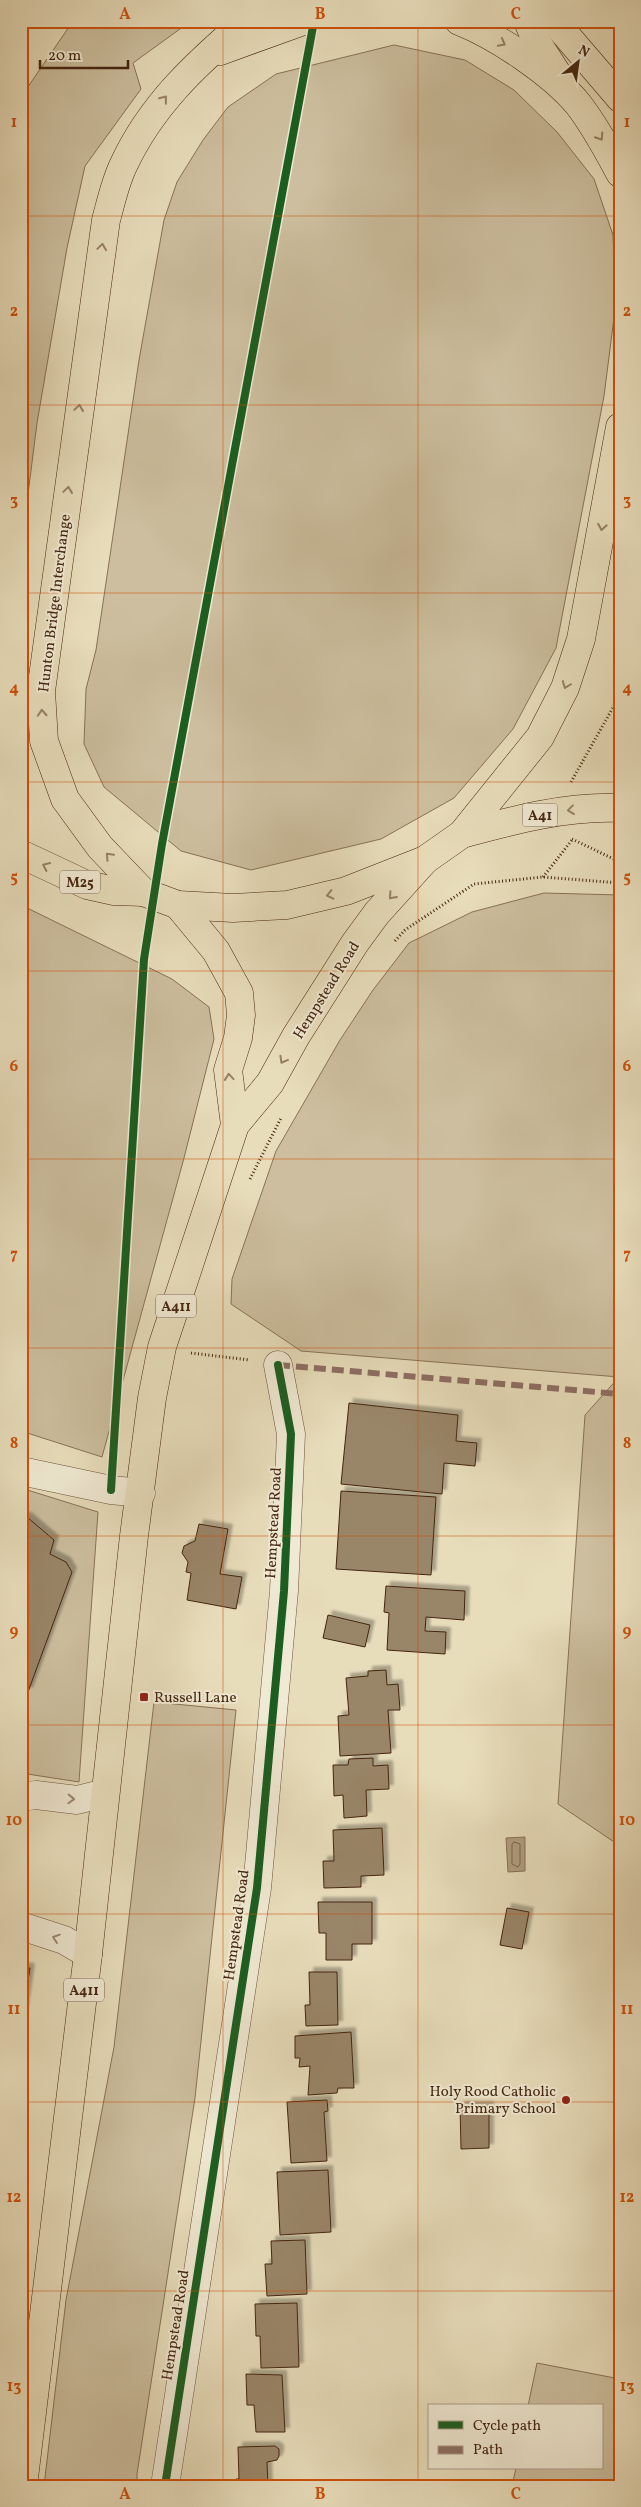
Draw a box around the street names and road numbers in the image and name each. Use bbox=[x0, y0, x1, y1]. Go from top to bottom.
street label: Hunton Bridge Interchange bbox=[34, 513, 77, 693]
road number: A41 bbox=[522, 804, 558, 826]
road number: M25 bbox=[60, 870, 100, 894]
street label: Hempstead Road bbox=[289, 938, 366, 1044]
road number: A411 bbox=[156, 1294, 196, 1318]
street label: Hempstead Road bbox=[261, 1467, 288, 1579]
street label: Hempstead Road bbox=[219, 1868, 256, 1982]
road number: A411 bbox=[64, 1978, 104, 2002]
street label: Hempstead Road bbox=[157, 2268, 196, 2382]

